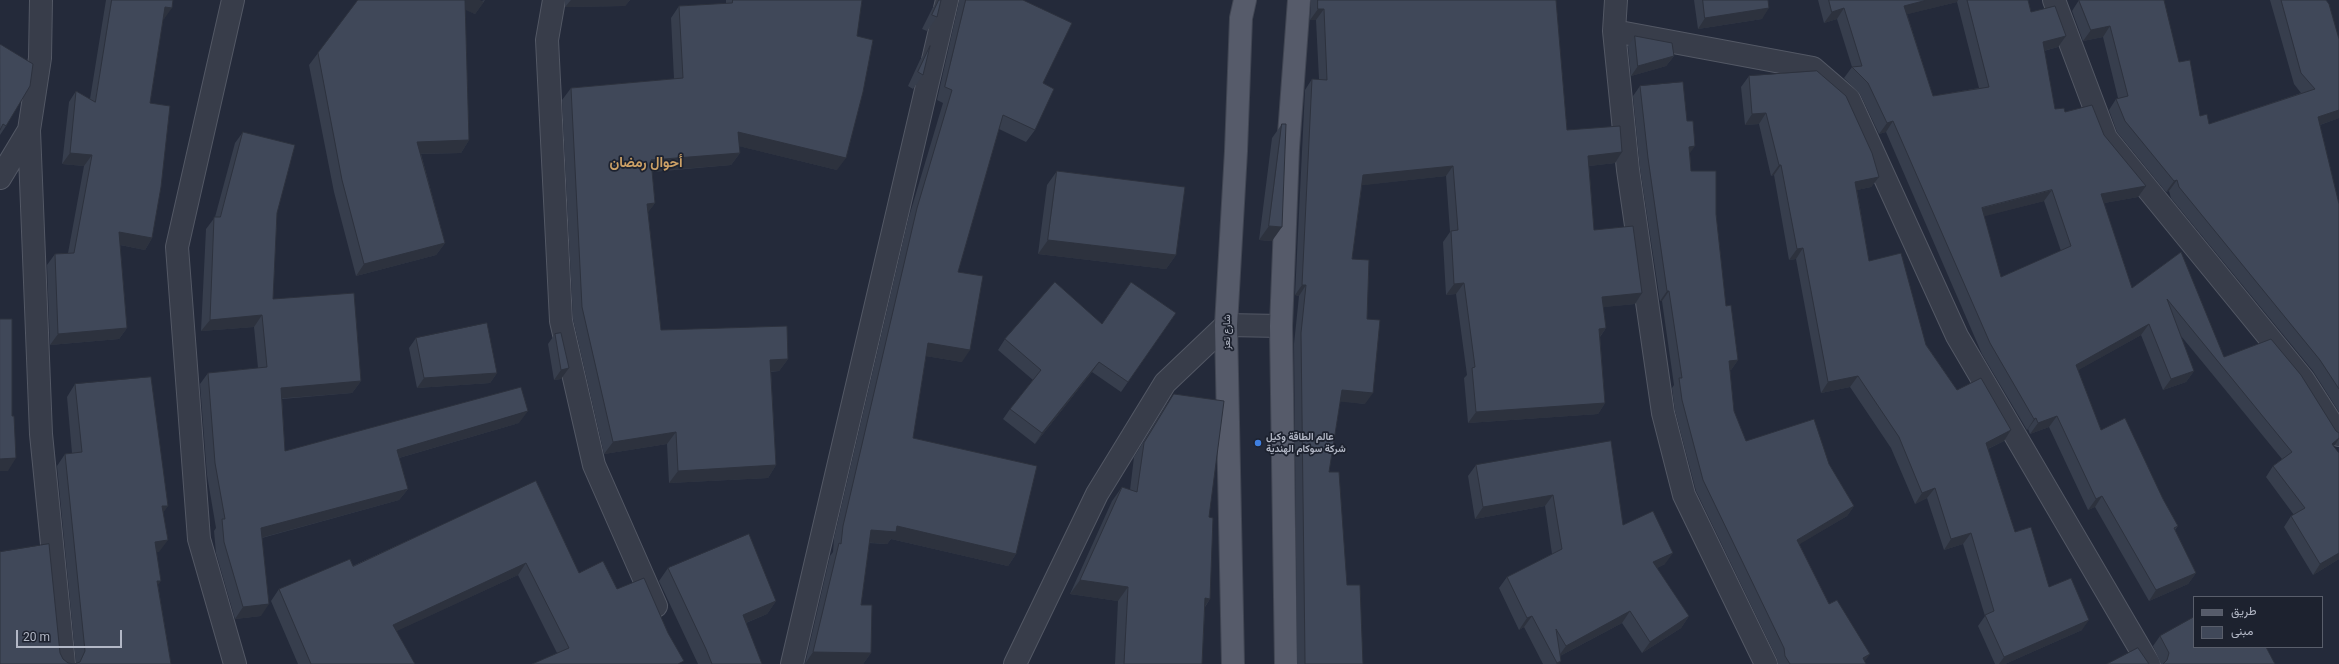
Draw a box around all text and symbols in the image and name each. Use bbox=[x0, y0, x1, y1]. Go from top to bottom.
district label: أحوال رمضان bbox=[609, 155, 683, 171]
street label: شارع تعز bbox=[1221, 314, 1233, 350]
place label: عالم الطاقة وكيل شركة سوكام الهندية bbox=[1266, 431, 1346, 454]
marker: عالم الطاقة وكيل شركة سوكام الهندية bbox=[1253, 438, 1263, 448]
legend bbox=[2193, 596, 2323, 648]
text: طريق bbox=[2231, 604, 2256, 618]
scale bar bbox=[18, 622, 124, 648]
text: مبنى bbox=[2231, 624, 2253, 638]
text: 20 m bbox=[23, 630, 50, 644]

